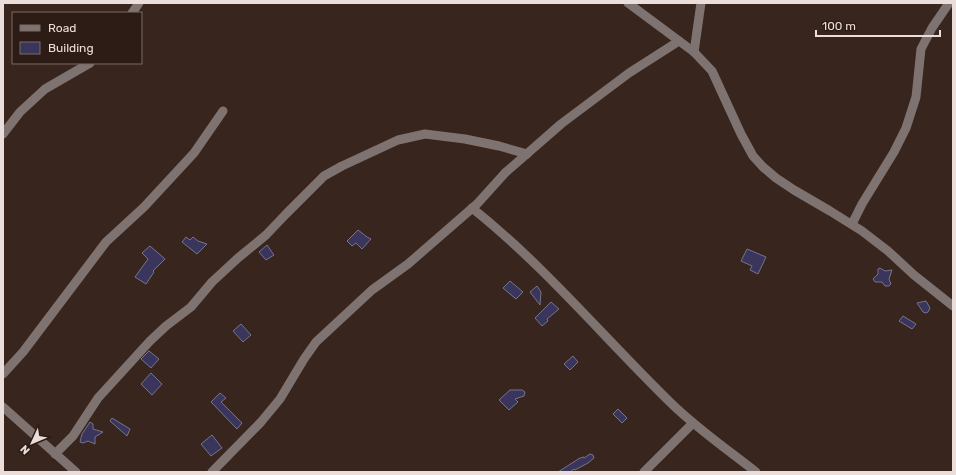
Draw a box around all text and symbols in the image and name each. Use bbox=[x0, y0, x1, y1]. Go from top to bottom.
legend bbox=[12, 12, 142, 64]
scale bar bbox=[816, 12, 940, 38]
text: 100 m bbox=[822, 19, 856, 33]
text: Road bbox=[48, 21, 76, 35]
text: Building bbox=[48, 41, 94, 55]
north arrow bbox=[12, 423, 52, 463]
text: N bbox=[18, 442, 33, 457]

